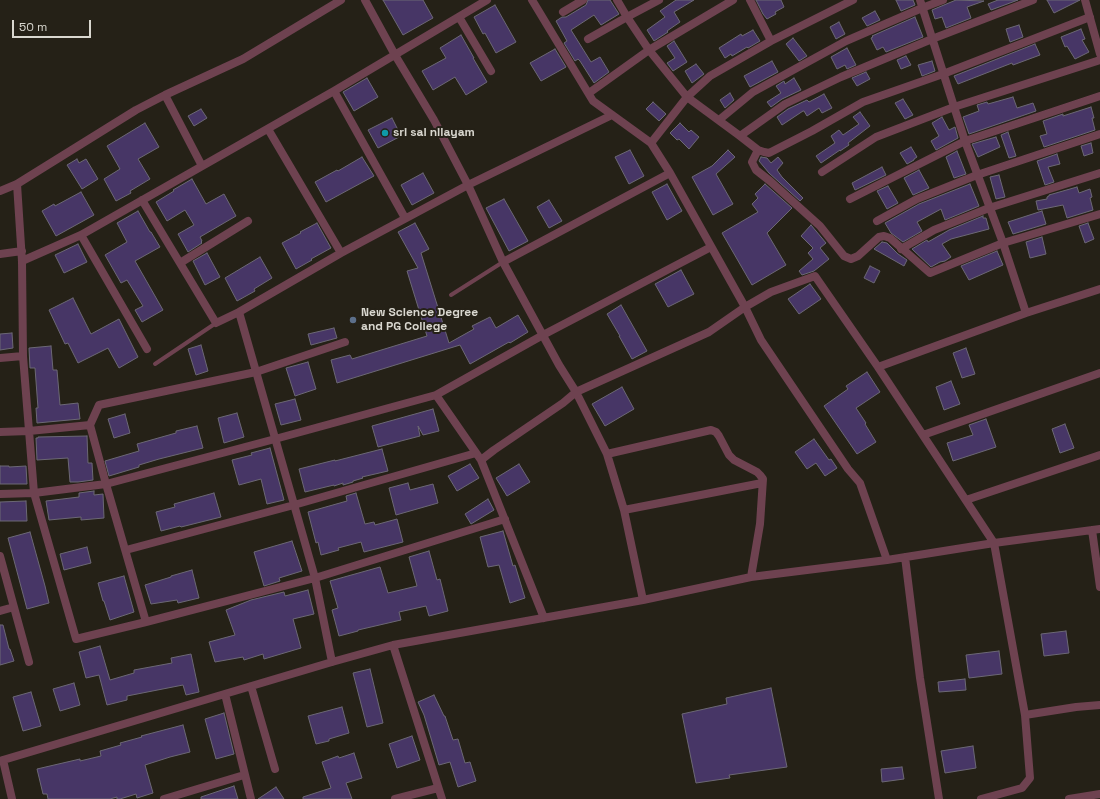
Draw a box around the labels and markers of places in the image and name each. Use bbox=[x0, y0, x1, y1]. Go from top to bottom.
place label: sri sai nilayam bbox=[393, 126, 475, 140]
marker: sri sai nilayam bbox=[380, 128, 390, 138]
place label: New Science Degree and PG College bbox=[361, 306, 478, 334]
marker: New Science Degree and PG College bbox=[348, 315, 358, 325]

